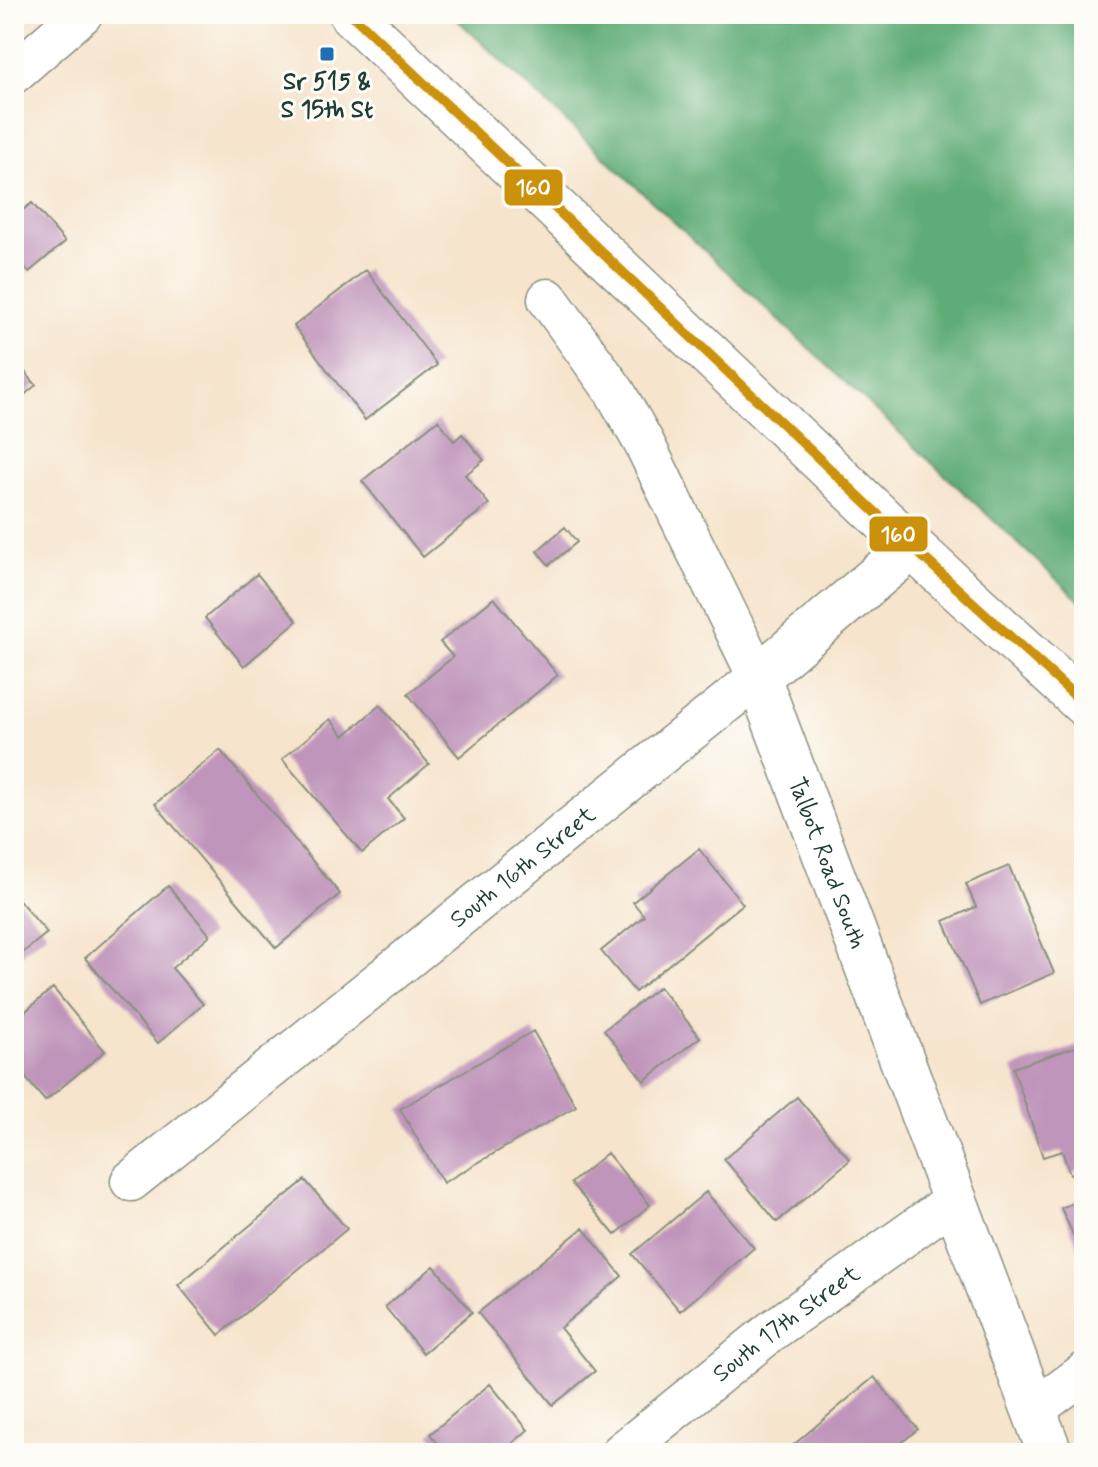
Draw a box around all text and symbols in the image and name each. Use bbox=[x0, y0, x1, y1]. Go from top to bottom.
marker: Sr 515 & S 15th St bbox=[318, 45, 336, 63]
place label: Sr 515 & S 15th St bbox=[281, 67, 373, 126]
line badge: 160 bbox=[503, 168, 564, 207]
text: 160 bbox=[515, 175, 551, 203]
line badge: 160 bbox=[868, 515, 929, 553]
text: 160 bbox=[880, 522, 916, 550]
street label: Talbot Road South bbox=[780, 773, 873, 953]
street label: South 16th Street bbox=[444, 800, 602, 936]
street label: South 17th Street bbox=[707, 1259, 867, 1390]

